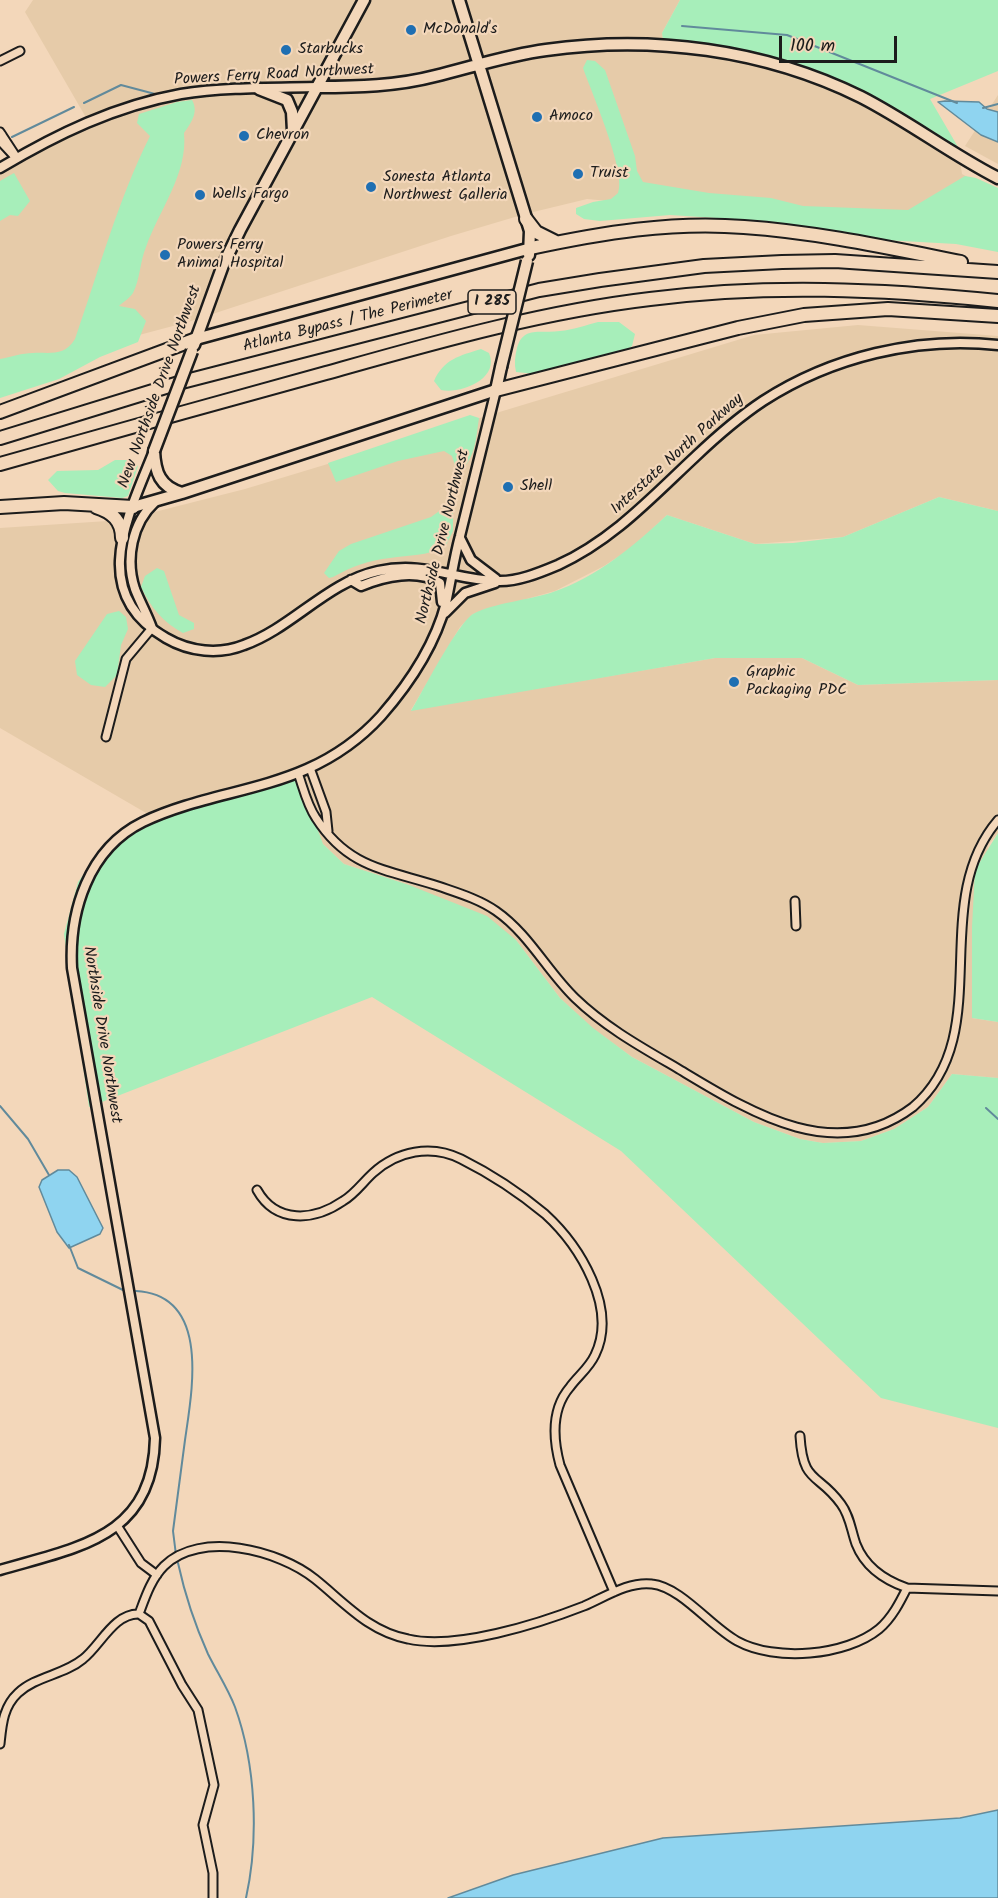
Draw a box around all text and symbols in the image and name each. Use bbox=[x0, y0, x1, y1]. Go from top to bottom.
place label: McDonald's bbox=[423, 20, 497, 40]
marker: McDonald's bbox=[404, 23, 418, 37]
scale bar bbox=[782, 24, 900, 62]
text: 100 m bbox=[790, 32, 835, 61]
place label: Starbucks bbox=[298, 40, 363, 60]
marker: Starbucks bbox=[279, 43, 293, 57]
street label: Powers Ferry Road Northwest bbox=[174, 61, 374, 91]
place label: Amoco bbox=[549, 107, 593, 127]
marker: Amoco bbox=[530, 110, 544, 124]
place label: Chevron bbox=[256, 126, 309, 146]
marker: Chevron bbox=[237, 129, 251, 143]
place label: Truist bbox=[590, 164, 628, 184]
marker: Truist bbox=[571, 167, 585, 181]
place label: Sonesta Atlanta Northwest Galleria bbox=[383, 168, 507, 206]
marker: Sonesta Atlanta Northwest Galleria bbox=[364, 180, 378, 194]
place label: Wells Fargo bbox=[212, 185, 289, 205]
marker: Wells Fargo bbox=[193, 188, 207, 202]
place label: Powers Ferry Animal Hospital bbox=[177, 236, 283, 274]
marker: Powers Ferry Animal Hospital bbox=[158, 248, 172, 262]
street label: New Northside Drive Northwest bbox=[115, 283, 207, 491]
street label: Atlanta Bypass / The Perimeter bbox=[241, 287, 455, 357]
road number: I 285 bbox=[468, 290, 516, 314]
street label: Interstate North Parkway bbox=[608, 390, 748, 520]
street label: Northside Drive Northwest bbox=[413, 448, 475, 626]
place label: Shell bbox=[520, 477, 552, 497]
marker: Shell bbox=[501, 480, 515, 494]
place label: Graphic Packaging PDC bbox=[746, 663, 847, 701]
marker: Graphic Packaging PDC bbox=[727, 675, 741, 689]
street label: Northside Drive Northwest bbox=[77, 945, 125, 1125]

